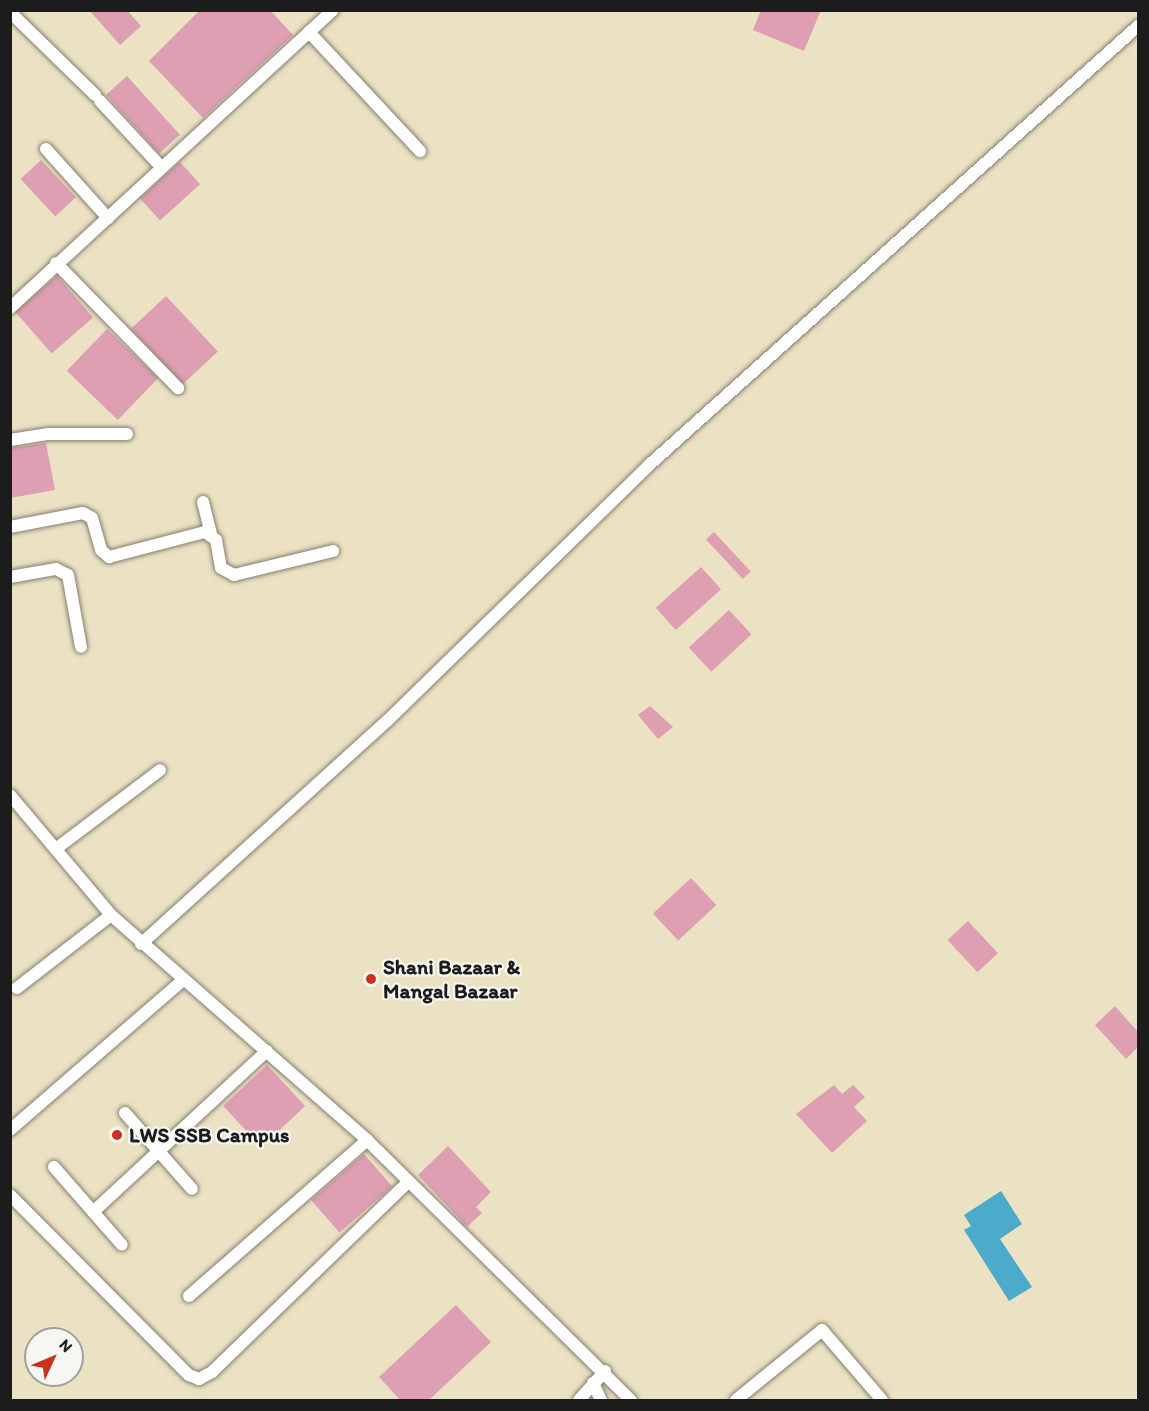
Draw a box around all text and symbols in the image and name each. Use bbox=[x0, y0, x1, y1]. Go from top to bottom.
place label: Shani Bazaar & Mangal Bazaar bbox=[383, 954, 520, 1004]
marker: Shani Bazaar & Mangal Bazaar bbox=[364, 972, 378, 986]
place label: LWS SSB Campus bbox=[129, 1122, 290, 1148]
marker: LWS SSB Campus bbox=[110, 1128, 124, 1142]
north arrow bbox=[24, 1327, 84, 1387]
text: N bbox=[55, 1335, 76, 1356]

